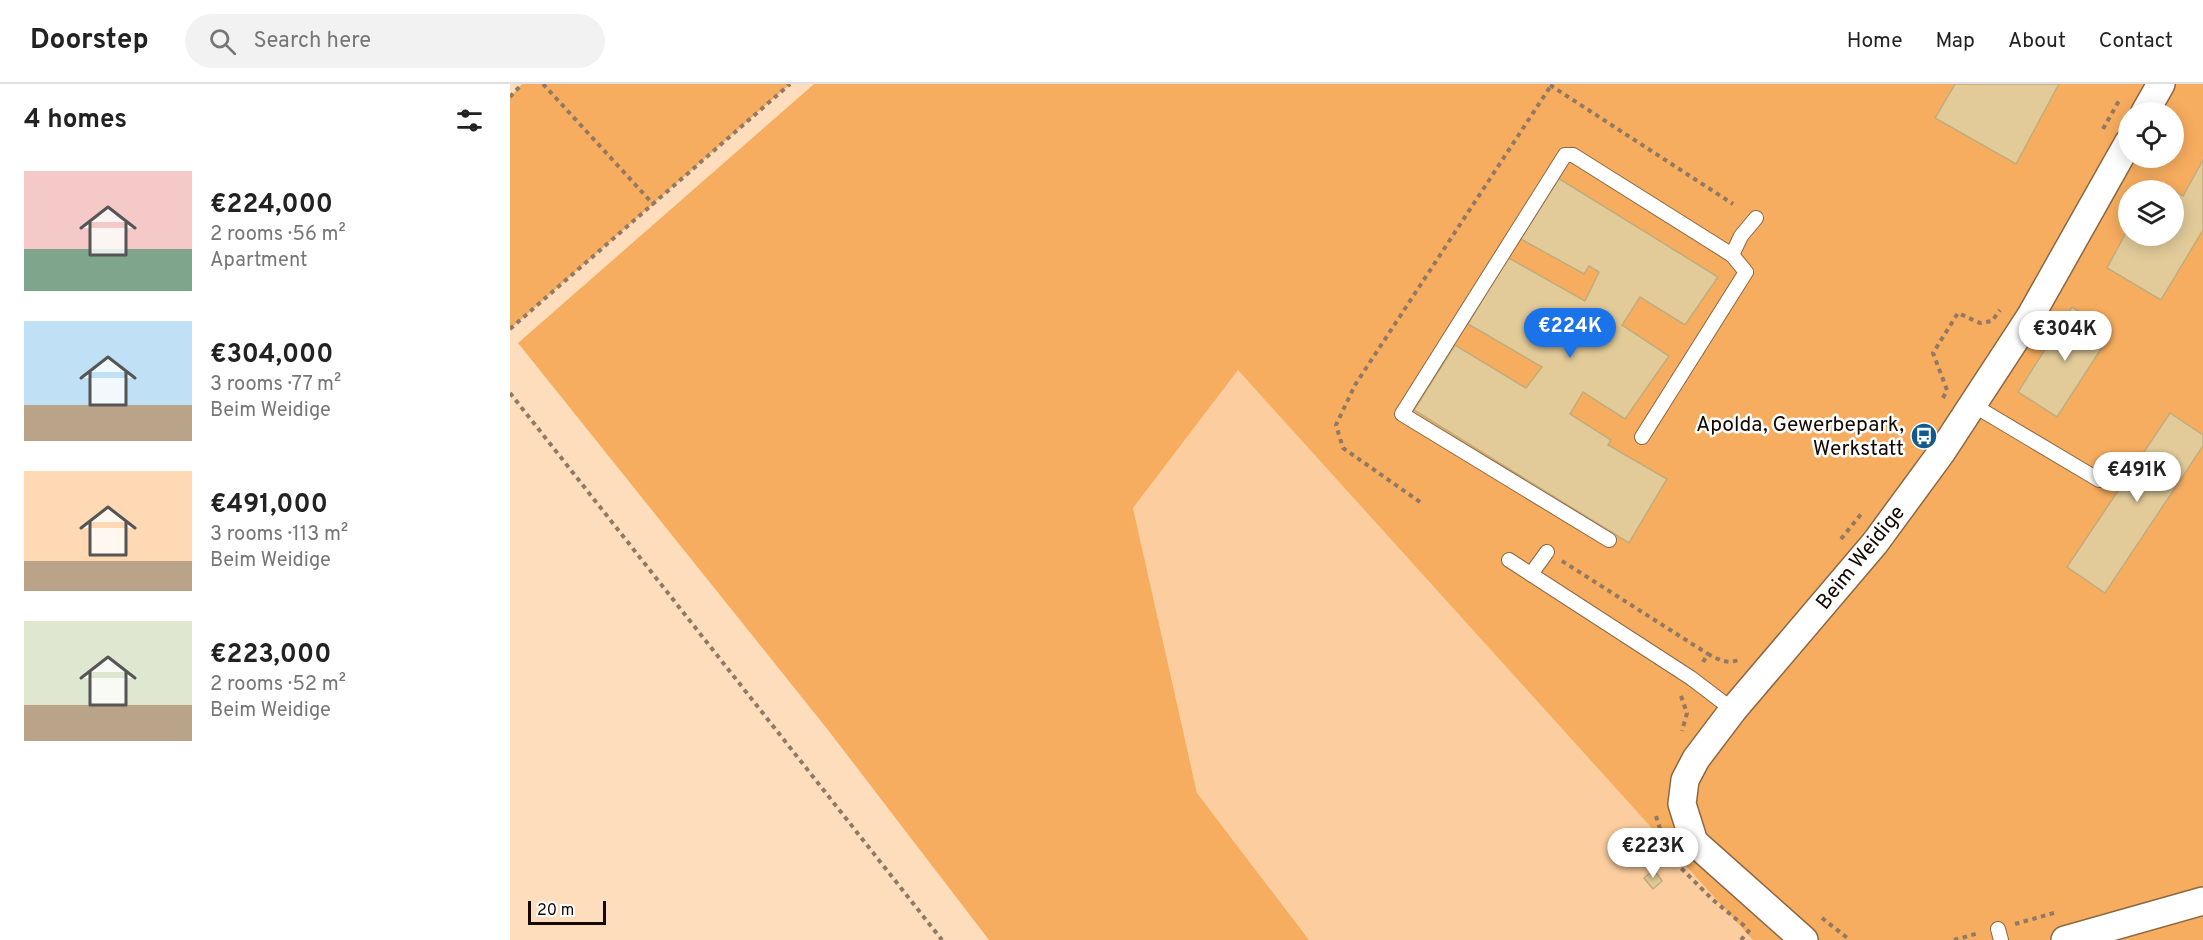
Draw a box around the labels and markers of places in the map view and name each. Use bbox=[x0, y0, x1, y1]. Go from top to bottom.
pin: €224K bbox=[1528, 308, 1612, 359]
pin: €304K bbox=[2023, 311, 2107, 362]
place label: Apolda, Gewerbepark, Werkstatt bbox=[1696, 412, 1904, 463]
bus stop icon: Apolda, Gewerbepark, Werkstatt bbox=[1909, 421, 1939, 451]
pin: €491K bbox=[2095, 452, 2179, 503]
pin: €223K bbox=[1611, 828, 1695, 879]

